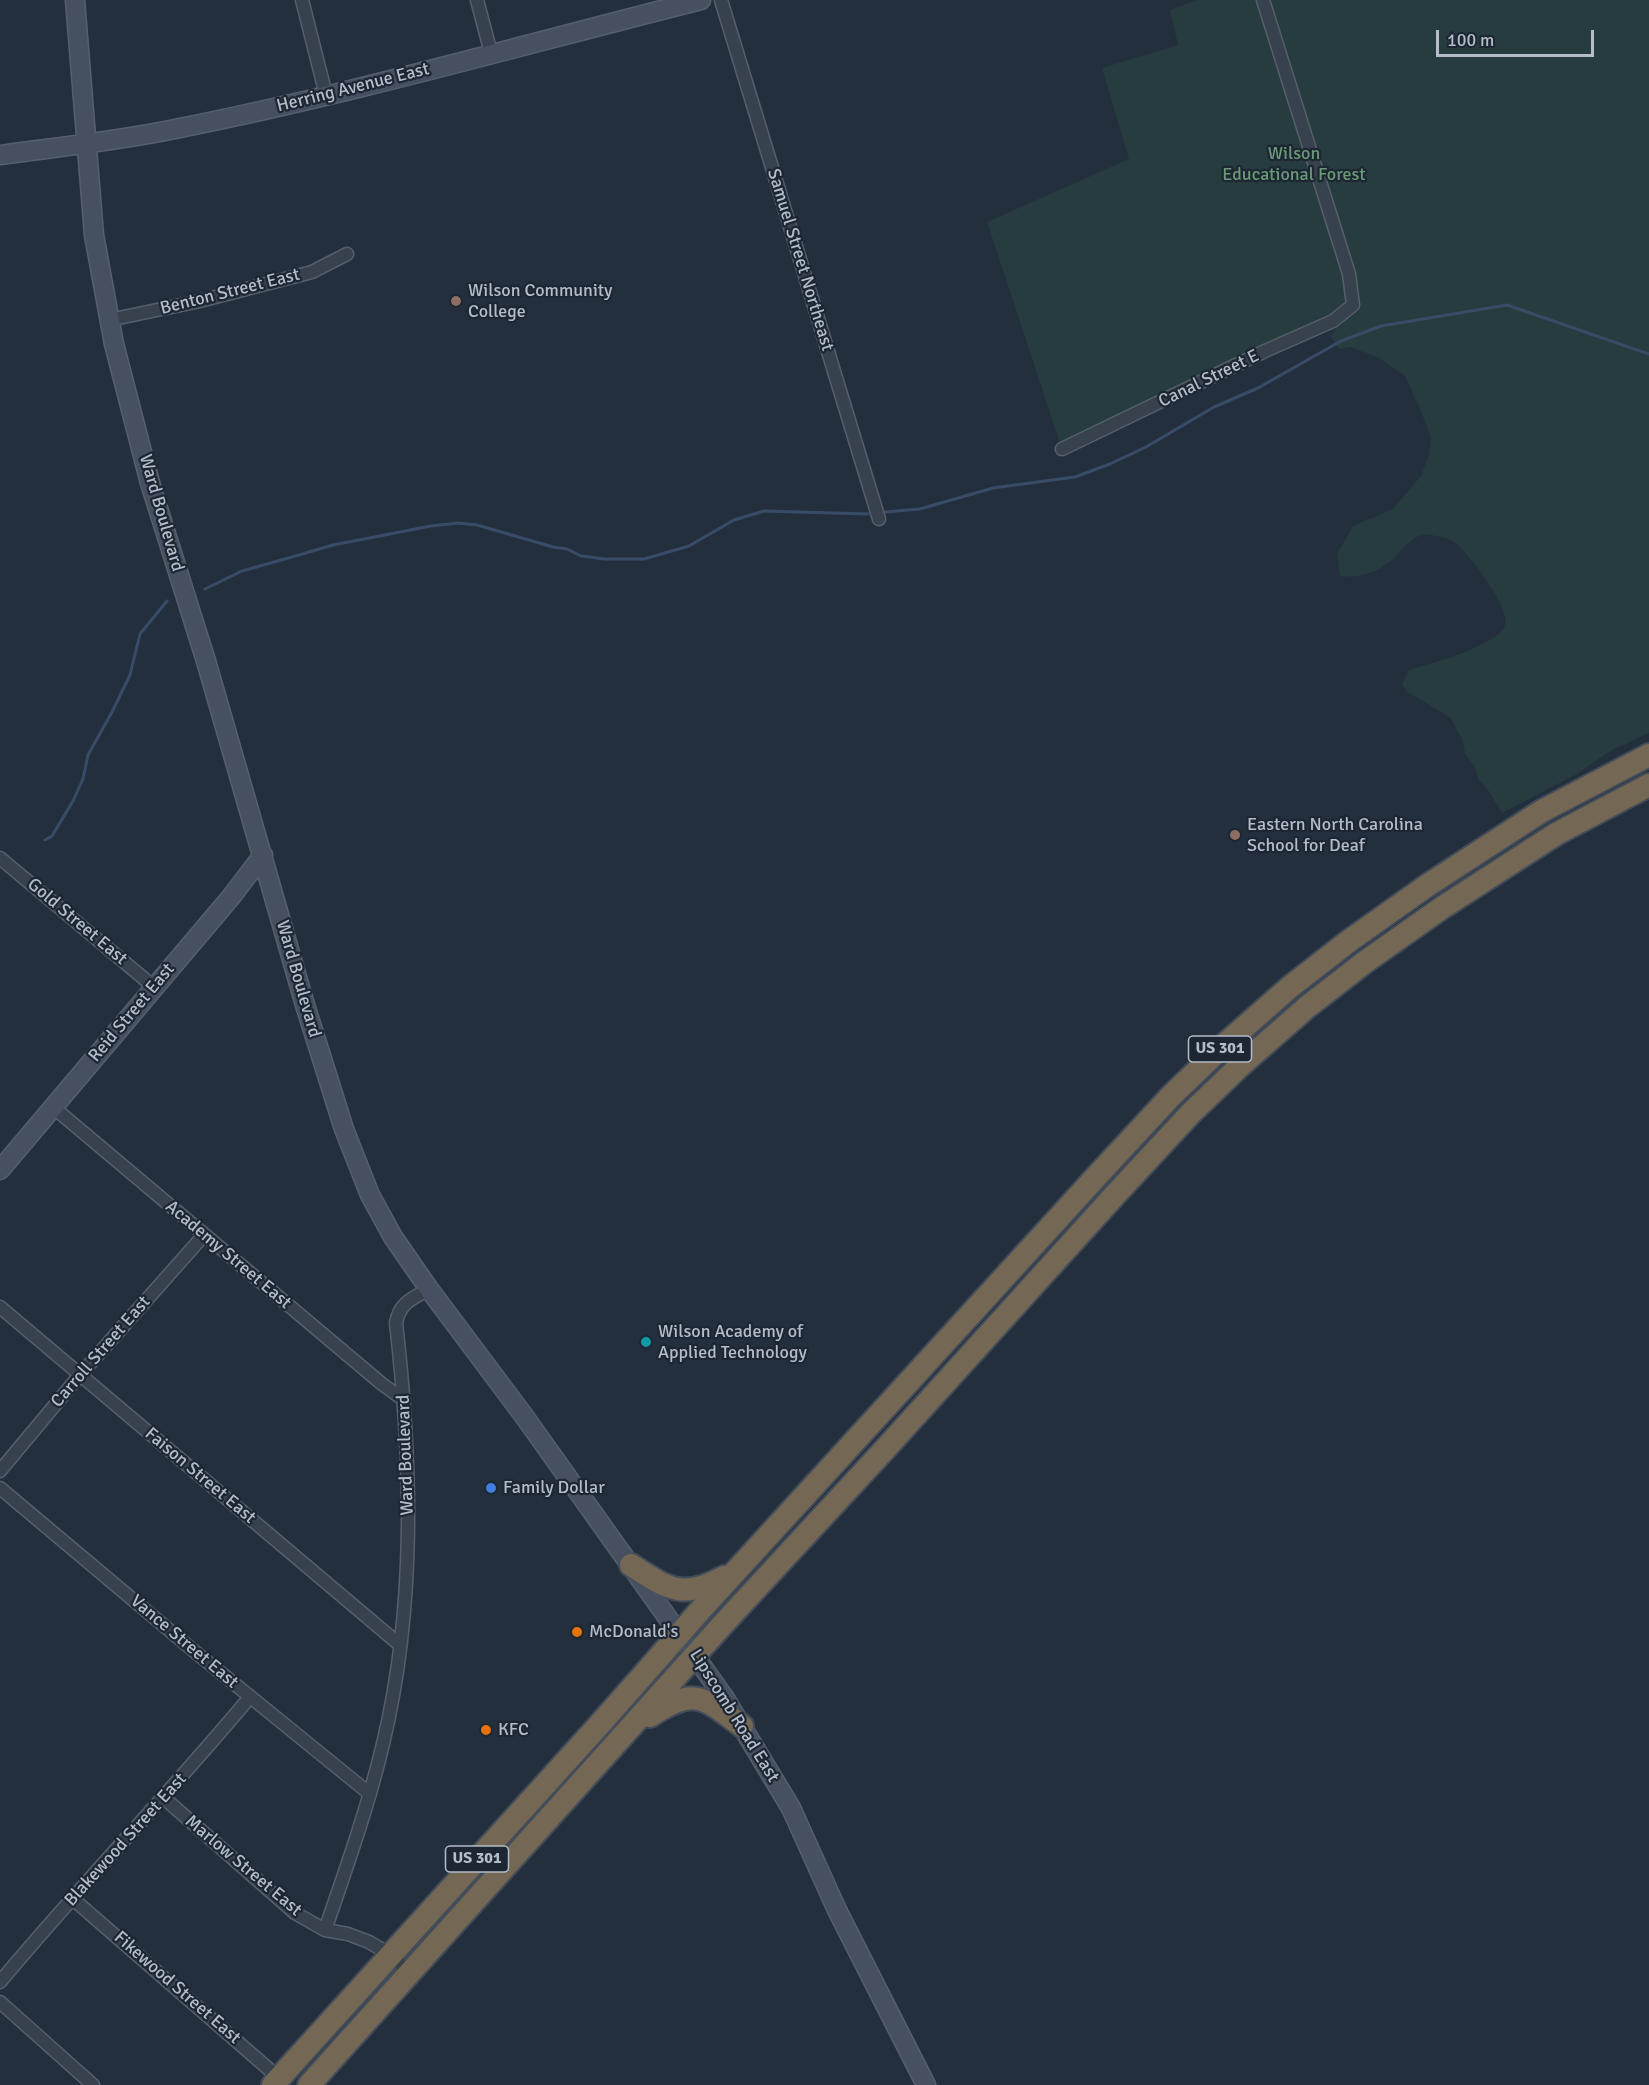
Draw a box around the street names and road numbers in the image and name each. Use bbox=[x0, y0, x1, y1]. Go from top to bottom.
street label: Herring Avenue East bbox=[274, 59, 432, 117]
street label: Samuel Street Northeast bbox=[762, 166, 838, 354]
street label: Benton Street East bbox=[158, 264, 302, 320]
street label: Canal Street E bbox=[1155, 345, 1263, 413]
street label: Ward Boulevard bbox=[134, 452, 188, 574]
street label: Gold Street East bbox=[23, 874, 131, 970]
street label: Ward Boulevard bbox=[271, 918, 325, 1040]
street label: Reid Street East bbox=[84, 959, 180, 1067]
road number: US 301 bbox=[1188, 1036, 1252, 1062]
street label: Academy Street East bbox=[161, 1196, 295, 1314]
street label: Carroll Street East bbox=[47, 1292, 155, 1412]
street label: Ward Boulevard bbox=[393, 1394, 419, 1516]
street label: Faison Street East bbox=[140, 1423, 260, 1529]
street label: Vance Street East bbox=[126, 1591, 242, 1693]
street label: Lipscomb Road East bbox=[684, 1646, 784, 1786]
street label: Blakewood Street East bbox=[60, 1769, 192, 1911]
street label: Marlow Street East bbox=[180, 1811, 306, 1921]
road number: US 301 bbox=[446, 1846, 508, 1872]
street label: Fikewood Street East bbox=[109, 1927, 245, 2049]

